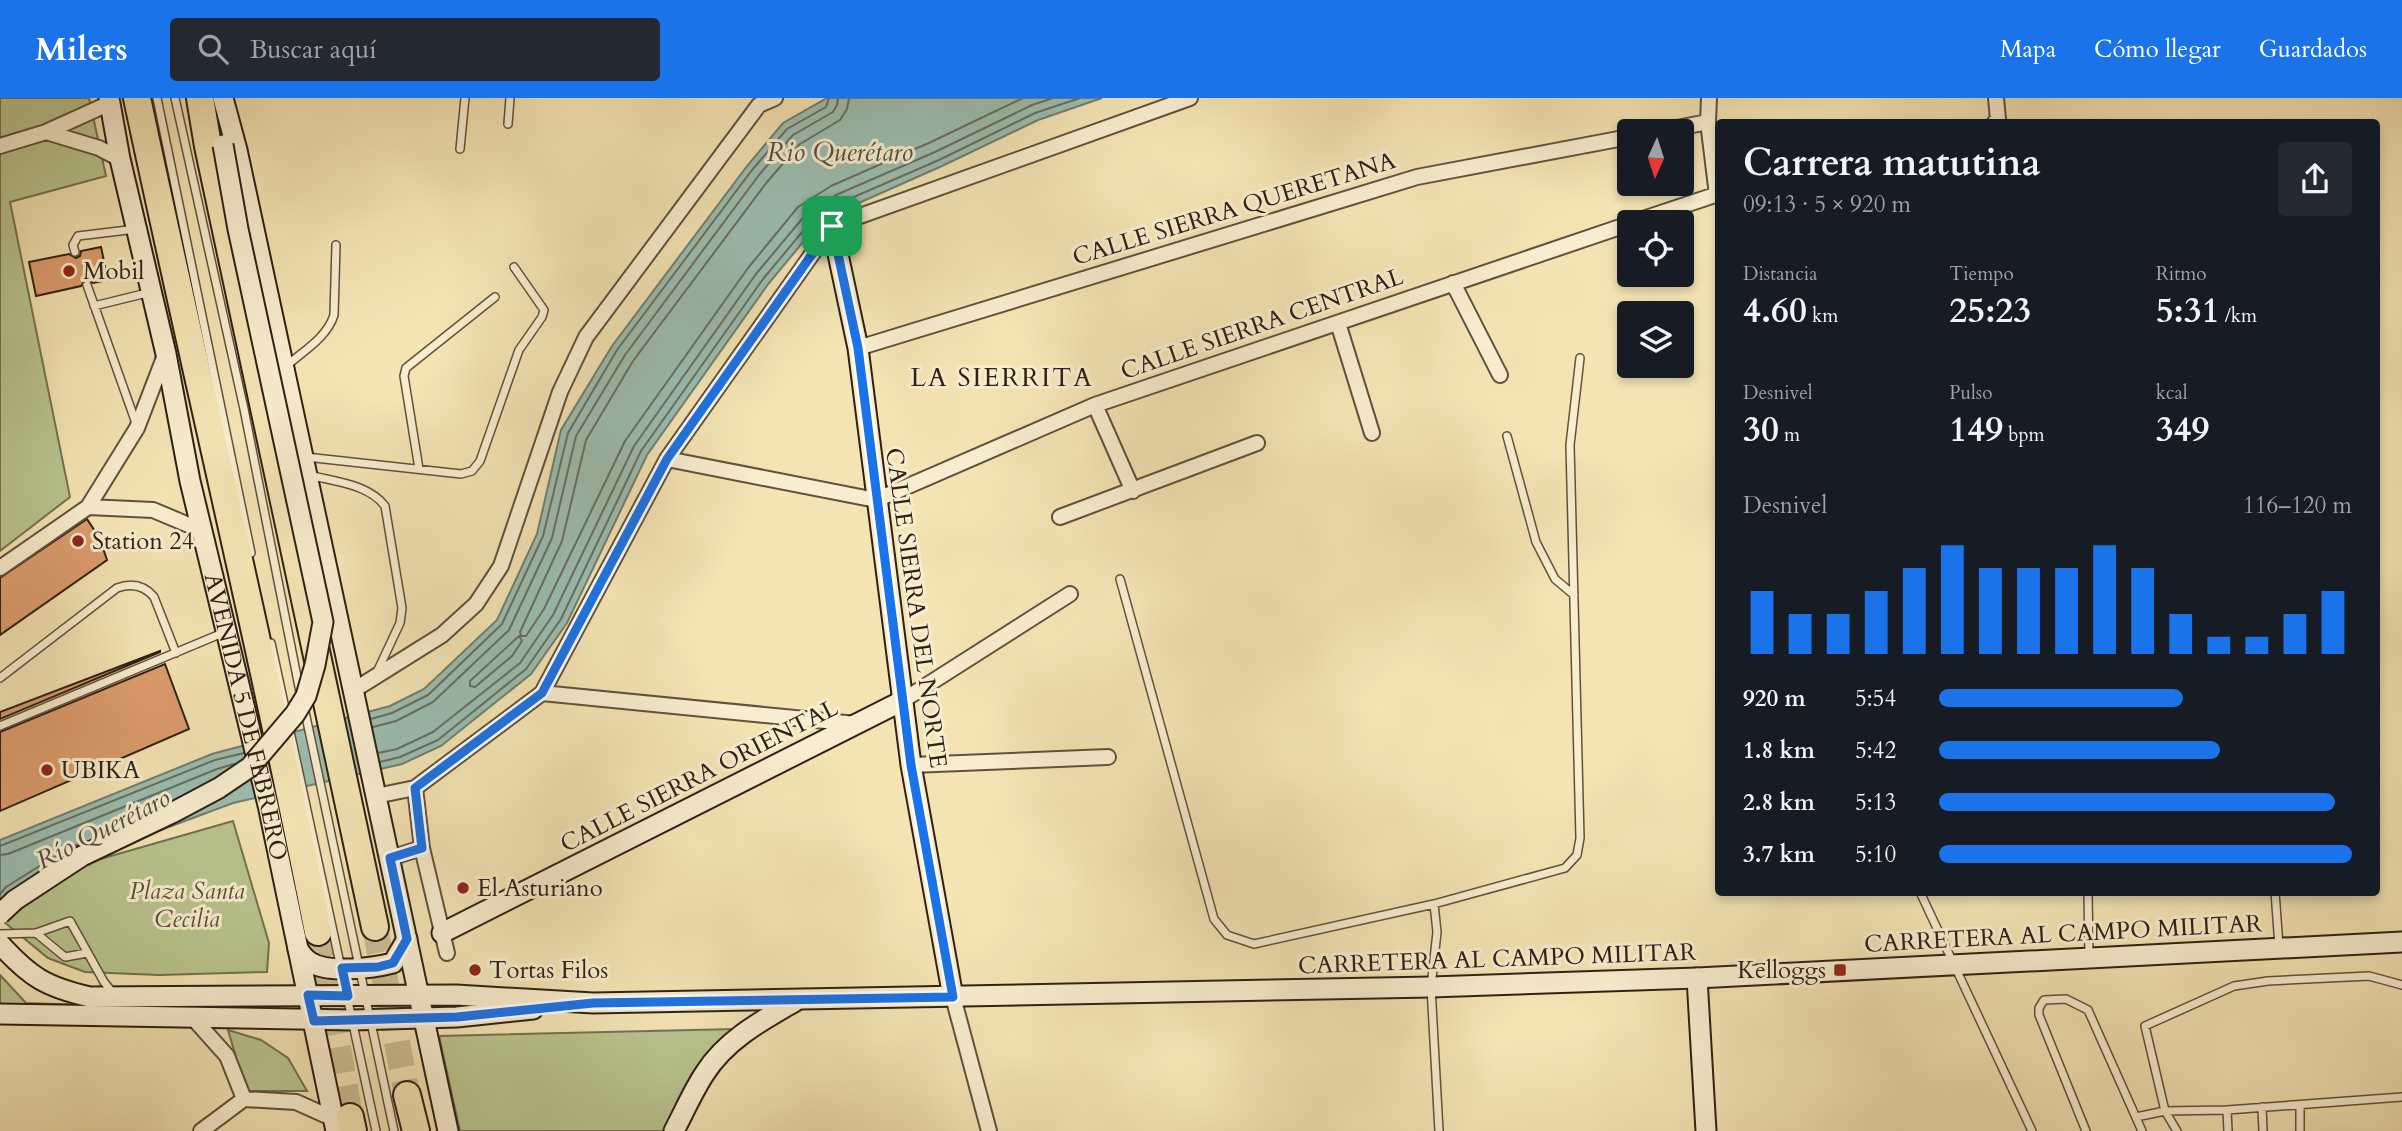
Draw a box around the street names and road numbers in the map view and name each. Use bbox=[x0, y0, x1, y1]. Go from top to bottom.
street label: CALLE SIERRA QUERETANA bbox=[1068, 144, 1401, 274]
street label: CALLE SIERRA CENTRAL bbox=[1116, 260, 1408, 388]
street label: CALLE SIERRA DEL NORTE bbox=[877, 446, 955, 770]
street label: AVENIDA 5 DE FEBRERO bbox=[196, 570, 296, 864]
street label: CALLE SIERRA ORIENTAL bbox=[554, 691, 844, 861]
street label: CARRETERA AL CAMPO MILITAR bbox=[1863, 907, 2263, 961]
street label: CARRETERA AL CAMPO MILITAR bbox=[1297, 936, 1697, 982]

